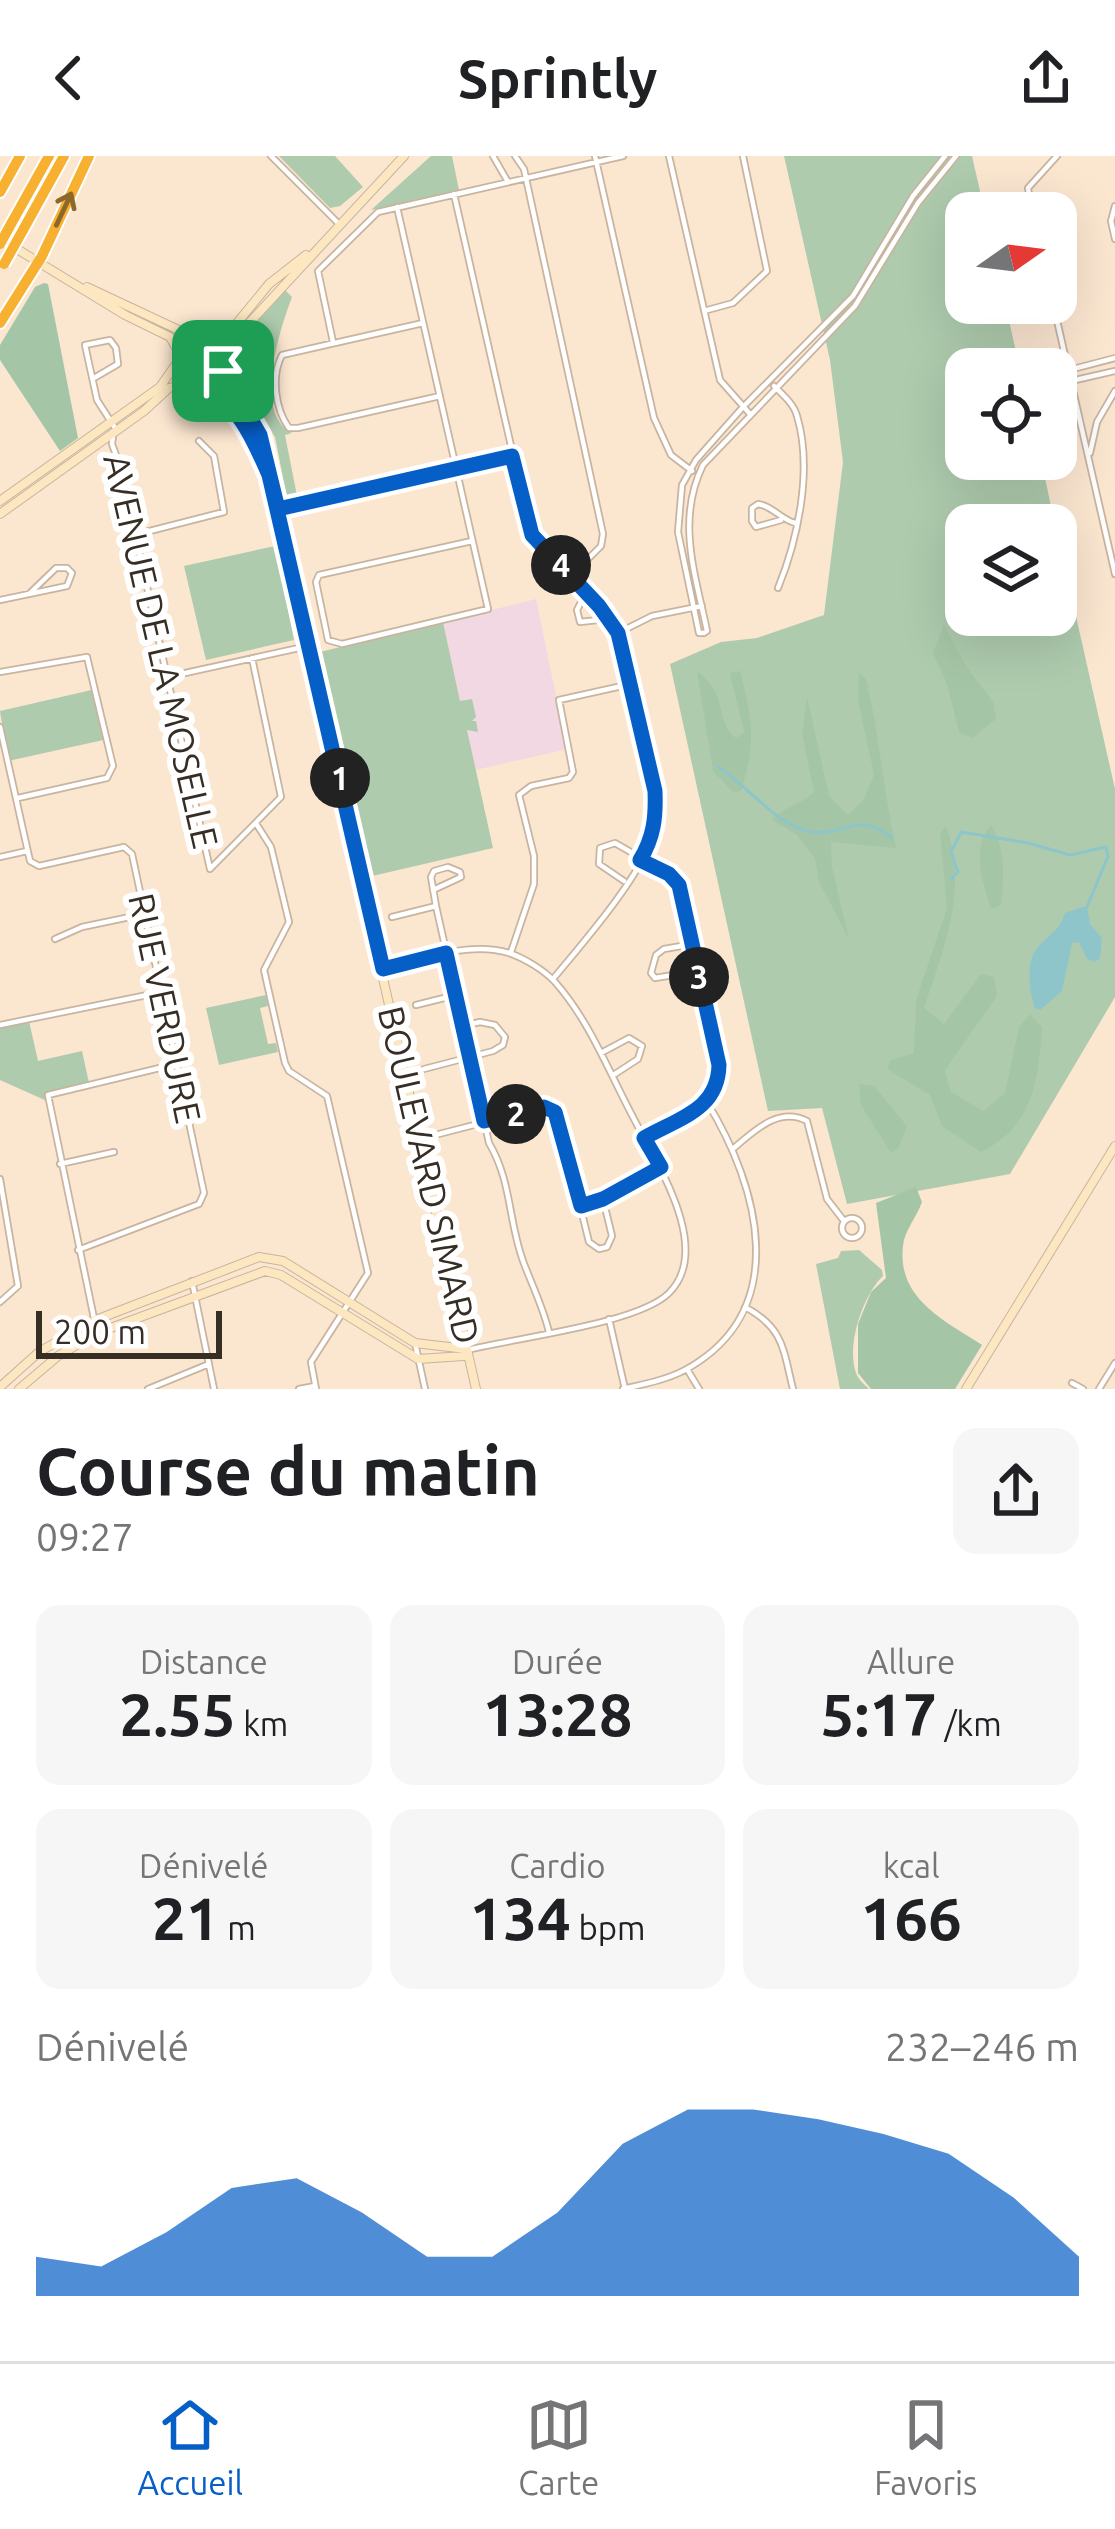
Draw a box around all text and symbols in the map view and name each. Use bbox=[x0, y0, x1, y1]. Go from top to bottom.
icon: back bbox=[36, 45, 102, 111]
icon: share bbox=[1013, 45, 1079, 111]
text: Sprintly bbox=[458, 48, 657, 108]
one-way arrow bbox=[55, 192, 77, 228]
north arrow bbox=[945, 192, 1077, 324]
map controls bbox=[945, 192, 1077, 636]
pin bbox=[172, 320, 274, 422]
icon: arrive bbox=[190, 338, 256, 404]
button: locate bbox=[945, 348, 1077, 480]
street label: AVENUE DE LA MOSELLE bbox=[96, 450, 227, 852]
button: layers bbox=[945, 504, 1077, 636]
pin: 4 bbox=[531, 535, 591, 595]
text: 4 bbox=[552, 546, 570, 583]
pin: 1 bbox=[310, 748, 370, 808]
text: 1 bbox=[331, 759, 349, 796]
street label: RUE VERDURE bbox=[121, 889, 210, 1126]
pin: 3 bbox=[669, 947, 729, 1007]
text: 3 bbox=[690, 958, 708, 995]
street label: BOULEVARD SIMARD bbox=[371, 1002, 488, 1348]
pin: 2 bbox=[486, 1084, 546, 1144]
text: 2 bbox=[507, 1095, 525, 1132]
scale bar bbox=[36, 1305, 222, 1358]
text: 200 m bbox=[54, 1313, 146, 1350]
button: share bbox=[953, 1428, 1079, 1554]
text: Course du matin bbox=[36, 1433, 540, 1507]
text: 09:27 bbox=[36, 1515, 134, 1558]
text: Distance bbox=[140, 1643, 268, 1680]
text: Durée bbox=[512, 1643, 603, 1680]
text: Allure bbox=[867, 1643, 955, 1680]
text: 2.55 bbox=[119, 1680, 236, 1747]
text: 13:28 bbox=[482, 1680, 633, 1747]
text: 5:17 bbox=[821, 1680, 937, 1747]
text: km bbox=[236, 1705, 288, 1742]
text: /km bbox=[937, 1705, 1002, 1742]
text: Dénivelé bbox=[139, 1847, 269, 1884]
text: Cardio bbox=[509, 1847, 606, 1884]
text: kcal bbox=[883, 1847, 940, 1884]
text: 21 bbox=[152, 1884, 220, 1951]
text: 134 bbox=[469, 1884, 571, 1951]
text: 166 bbox=[860, 1884, 962, 1951]
text: m bbox=[220, 1909, 256, 1946]
text: bpm bbox=[571, 1909, 646, 1946]
text: Dénivelé bbox=[36, 2025, 189, 2068]
text: 232–246 m bbox=[885, 2025, 1079, 2068]
tab: Accueil bbox=[138, 2392, 243, 2501]
tab: Carte bbox=[518, 2392, 599, 2501]
tab: Favoris bbox=[874, 2392, 977, 2501]

